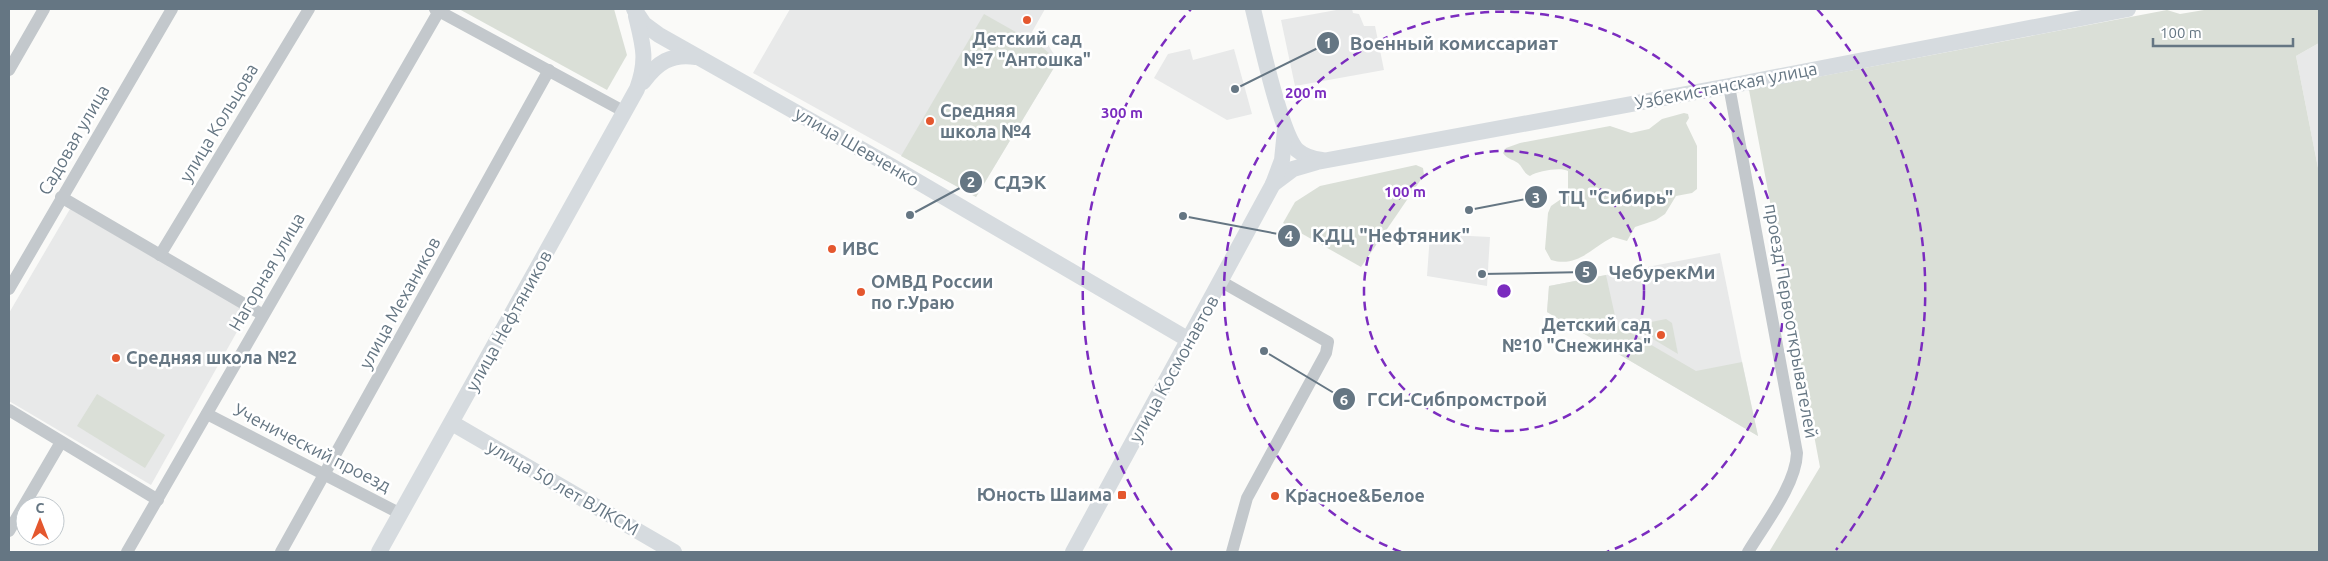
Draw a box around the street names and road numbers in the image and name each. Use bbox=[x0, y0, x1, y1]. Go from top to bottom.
street label: Узбекистанская улица bbox=[1633, 58, 1819, 113]
street label: улица Кольцова bbox=[175, 60, 261, 185]
street label: Садовая улица bbox=[34, 81, 113, 198]
street label: улица Шевченко bbox=[792, 102, 923, 190]
street label: проезд Первооткрывателей bbox=[1761, 202, 1822, 440]
street label: Нагорная улица bbox=[224, 209, 308, 334]
street label: улица Механиков bbox=[355, 233, 444, 372]
street label: улица Нефтяников bbox=[461, 247, 555, 394]
street label: улица Космонавтов bbox=[1124, 292, 1222, 445]
street label: Ученический проезд bbox=[231, 399, 395, 496]
street label: улица 50 лет ВЛКСМ bbox=[484, 436, 643, 539]

